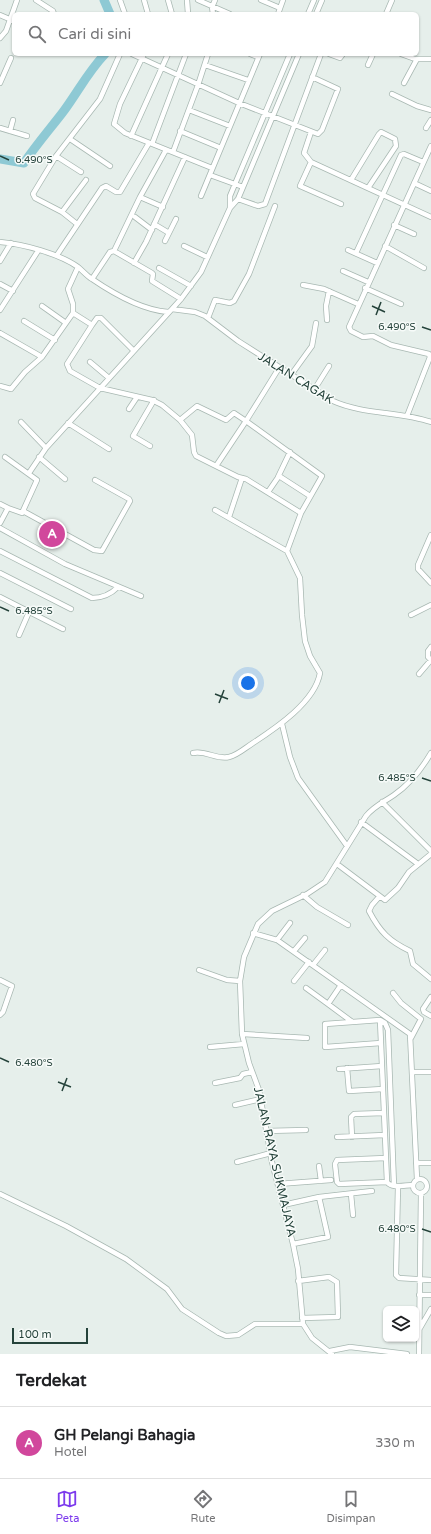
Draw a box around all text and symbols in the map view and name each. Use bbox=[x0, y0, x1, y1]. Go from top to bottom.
search box bbox=[12, 12, 419, 56]
icon: search bbox=[26, 23, 48, 45]
text: Cari di sini bbox=[58, 25, 131, 43]
text: 6.490°S bbox=[15, 154, 53, 166]
text: 6.490°S bbox=[378, 321, 416, 333]
street label: JALAN CAGAK bbox=[256, 349, 336, 407]
pin: A bbox=[39, 519, 65, 549]
text: 6.485°S bbox=[15, 605, 53, 617]
your location bbox=[238, 673, 258, 693]
text: 6.485°S bbox=[378, 772, 416, 784]
text: 6.480°S bbox=[15, 1057, 53, 1069]
street label: JALAN RAYA SUKMAJAYA bbox=[251, 1086, 299, 1238]
text: 6.480°S bbox=[378, 1223, 416, 1235]
map controls bbox=[383, 1306, 419, 1342]
button: layers bbox=[383, 1306, 419, 1342]
scale bar bbox=[12, 1326, 88, 1345]
text: 100 m bbox=[18, 1328, 52, 1341]
text: Terdekat bbox=[16, 1370, 86, 1391]
text: GH Pelangi Bahagia bbox=[54, 1426, 195, 1444]
text: A bbox=[24, 1435, 34, 1451]
text: 330 m bbox=[375, 1435, 415, 1451]
text: Hotel bbox=[54, 1444, 87, 1460]
tab: Peta bbox=[56, 1488, 79, 1525]
tab: Rute bbox=[191, 1488, 215, 1525]
tab: Disimpan bbox=[327, 1488, 375, 1525]

